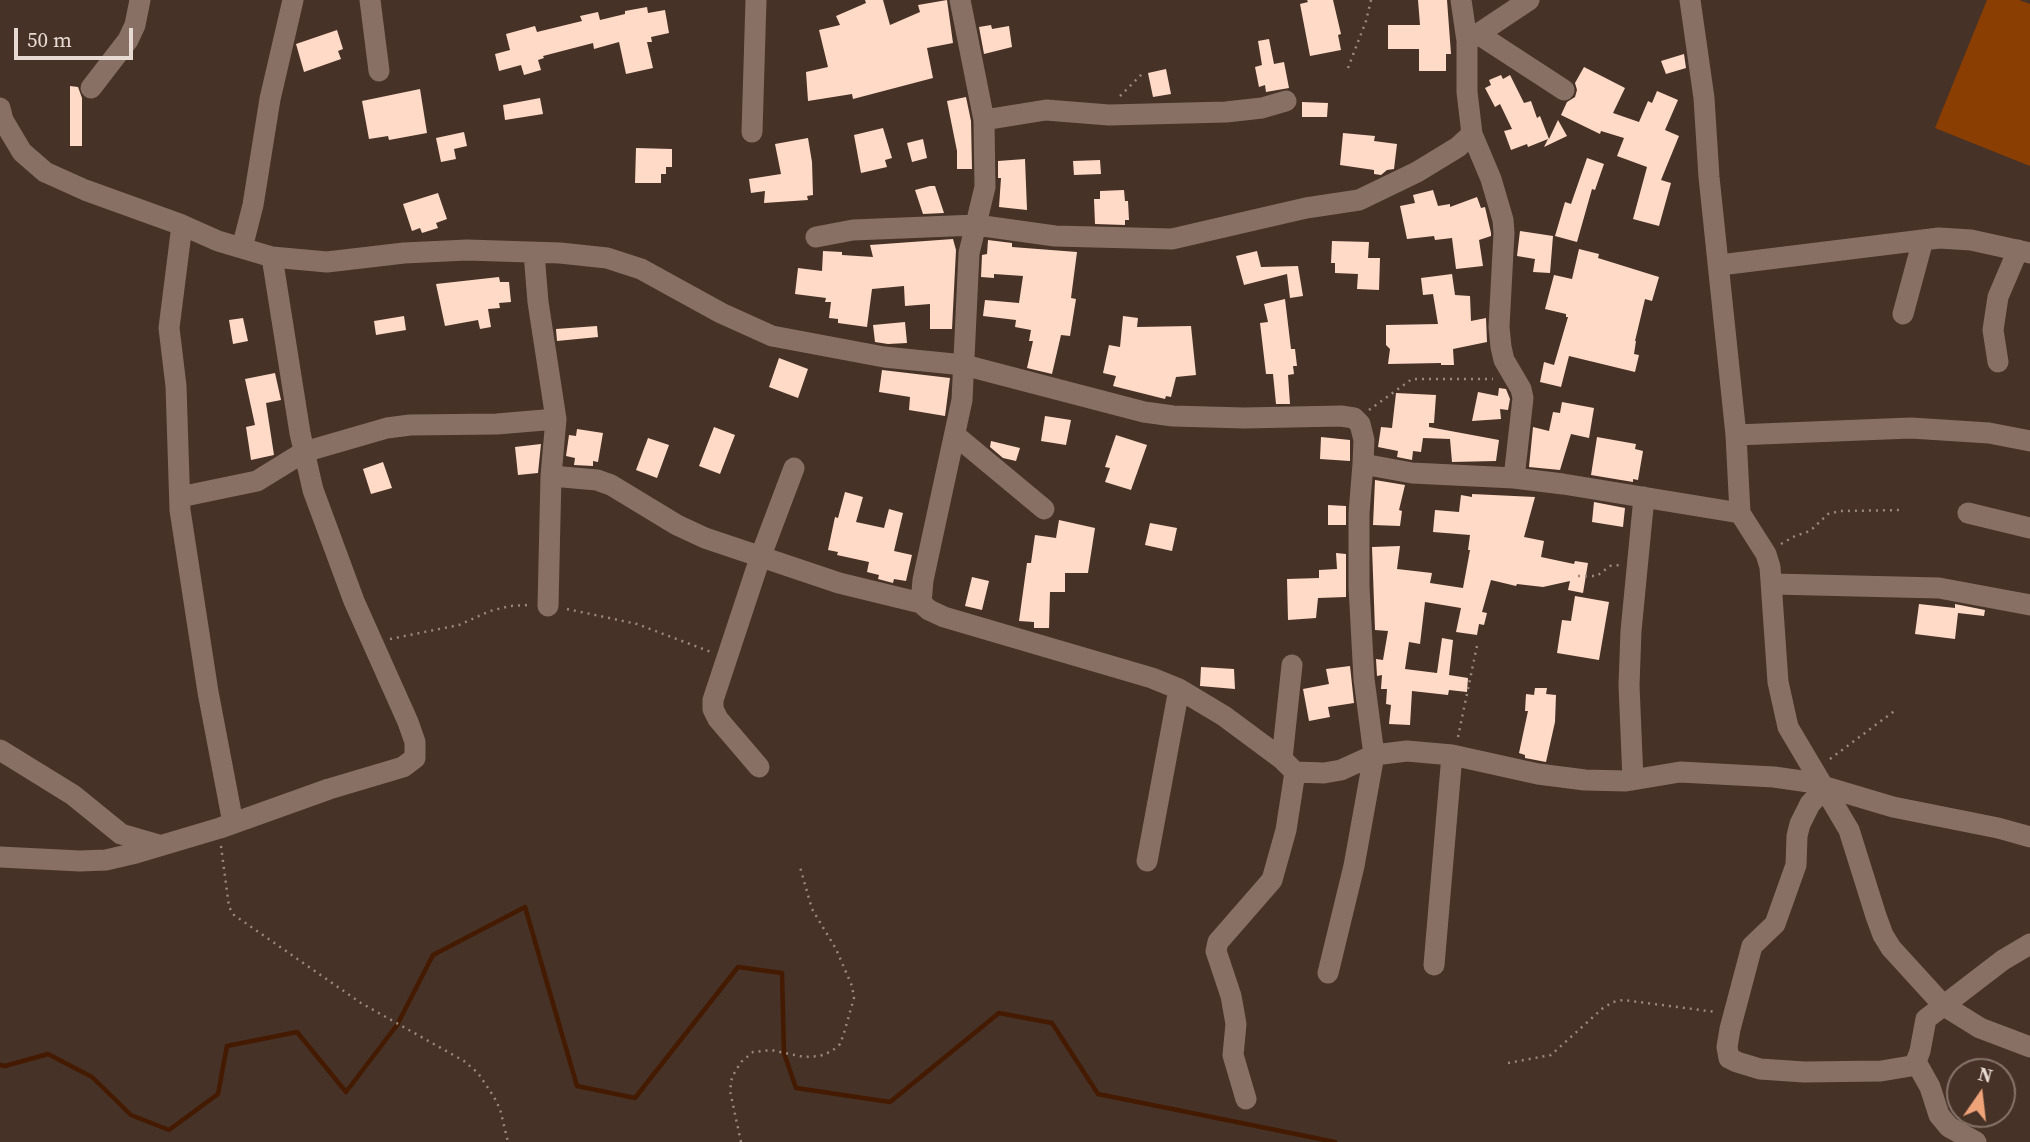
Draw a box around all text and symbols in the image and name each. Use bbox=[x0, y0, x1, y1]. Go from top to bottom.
scale bar bbox=[18, 14, 136, 58]
text: 50 m bbox=[27, 25, 72, 54]
north arrow bbox=[1946, 1058, 2016, 1128]
text: N bbox=[1976, 1060, 1995, 1089]

